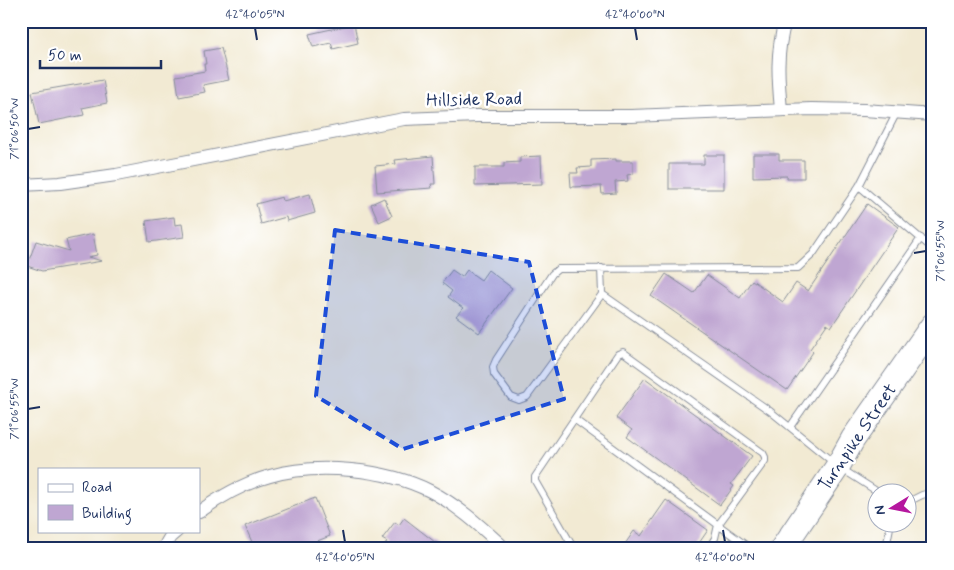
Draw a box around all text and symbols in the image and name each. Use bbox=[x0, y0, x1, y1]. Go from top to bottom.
text: 42°40'05"N bbox=[225, 7, 285, 23]
text: 42°40'00"N bbox=[605, 7, 665, 23]
scale bar bbox=[40, 38, 161, 70]
text: 50 m bbox=[48, 46, 82, 66]
street label: Hillside Road bbox=[426, 87, 522, 113]
text: 71°06'50"W bbox=[7, 98, 23, 160]
text: 71°06'55"W bbox=[933, 220, 949, 282]
text: 71°06'55"W bbox=[7, 378, 23, 440]
street label: Turnpike Street bbox=[813, 379, 903, 496]
legend bbox=[38, 468, 200, 532]
text: Road bbox=[82, 478, 112, 498]
north arrow bbox=[866, 482, 916, 532]
text: Building bbox=[82, 504, 132, 525]
text: N bbox=[871, 504, 890, 516]
text: 42°40'05"N bbox=[315, 550, 375, 566]
text: 42°40'00"N bbox=[695, 550, 755, 566]

